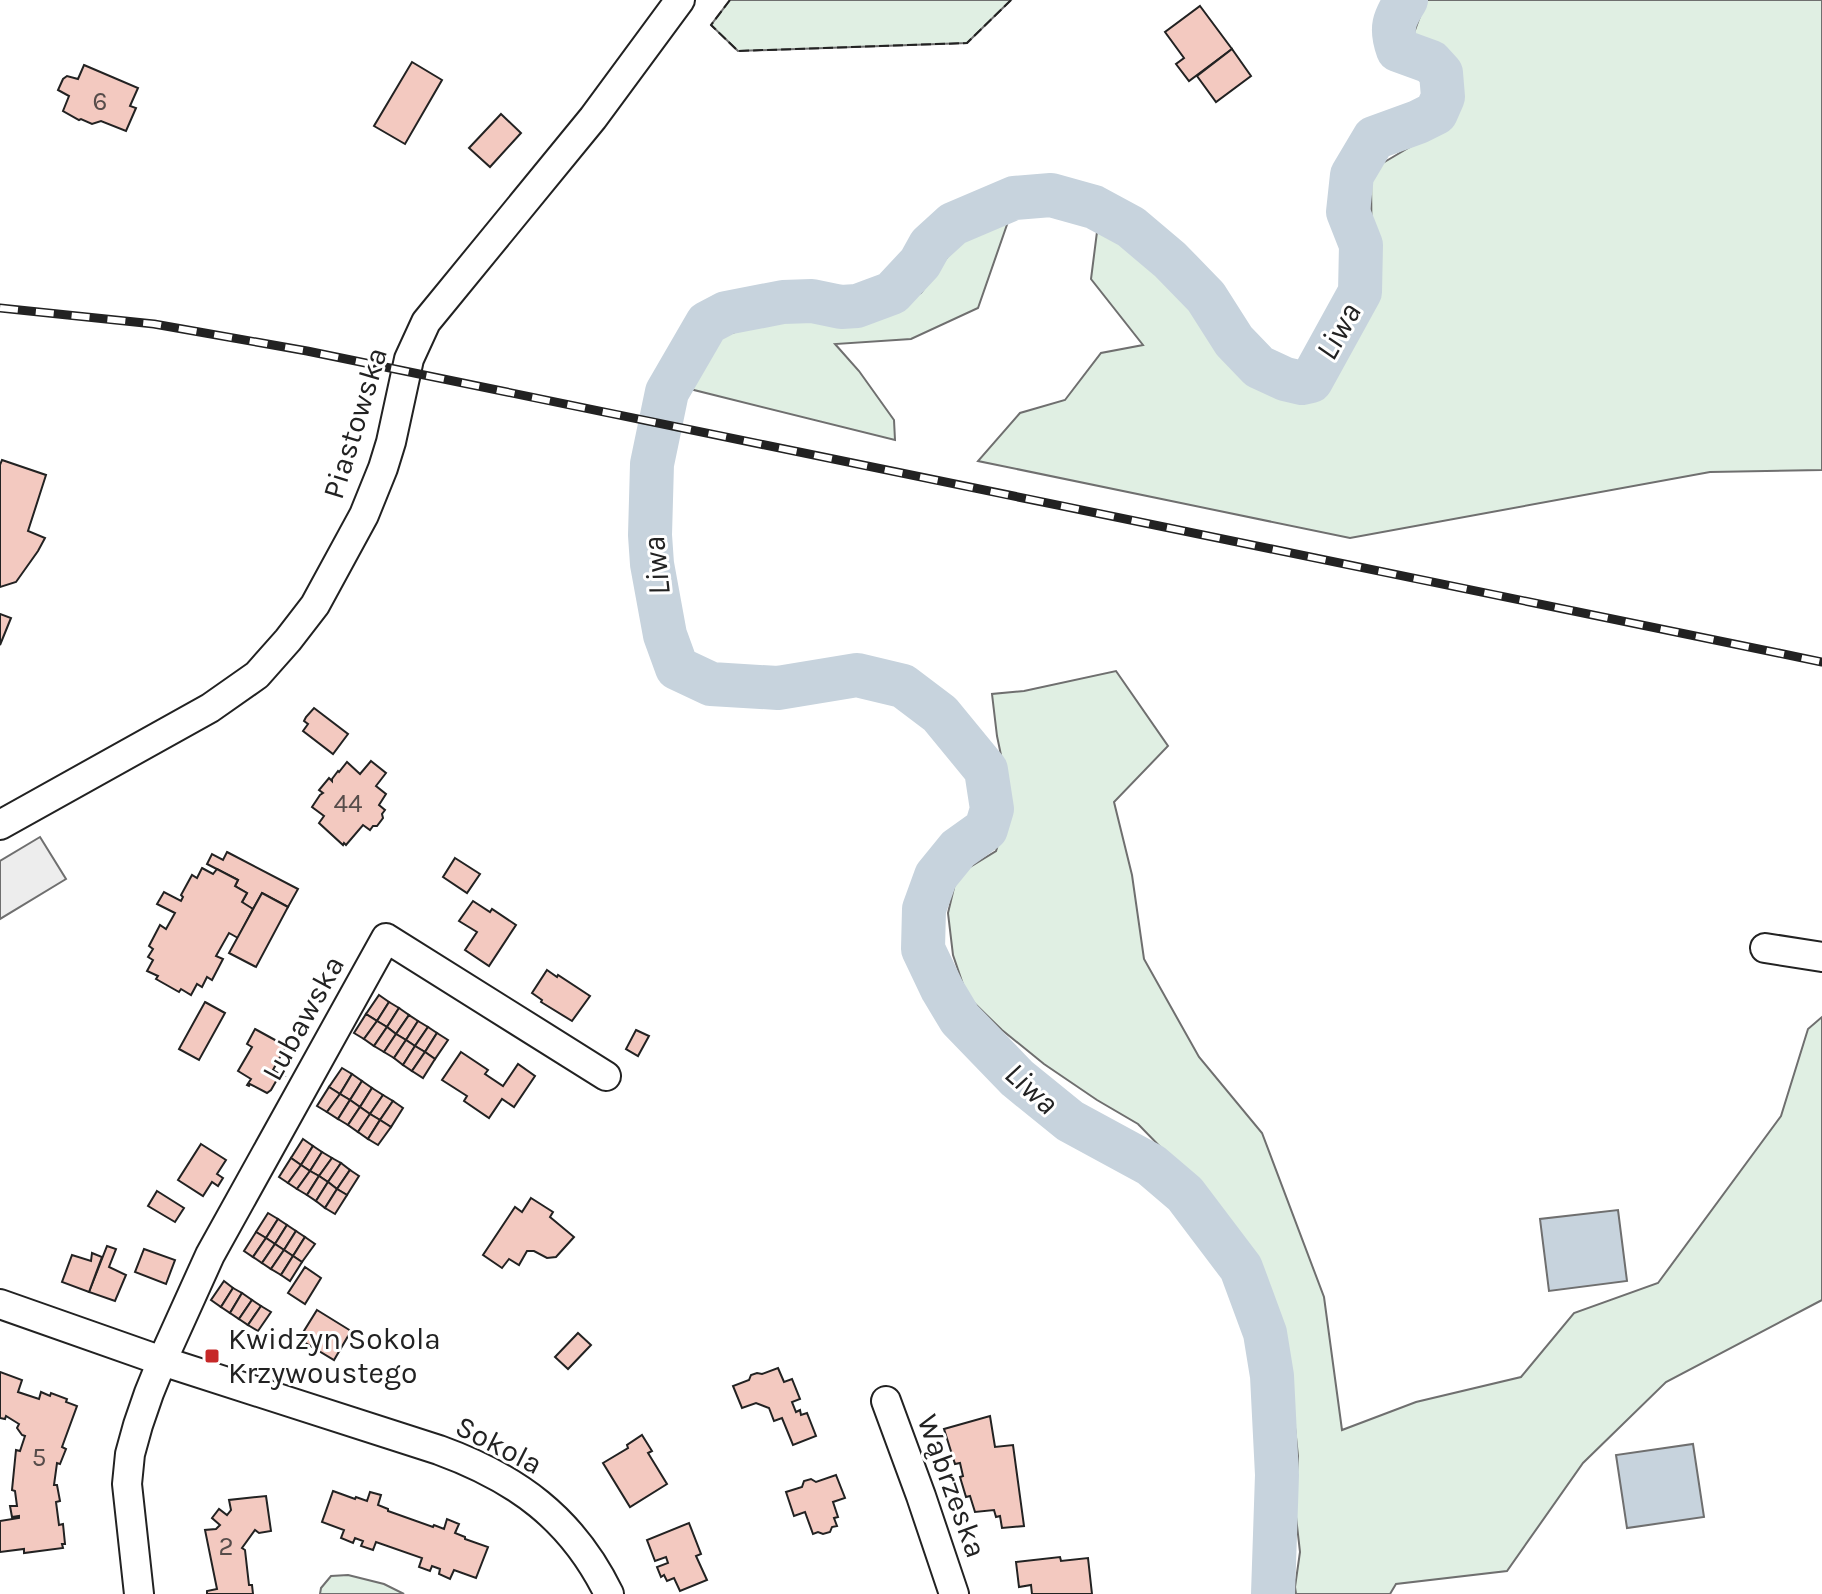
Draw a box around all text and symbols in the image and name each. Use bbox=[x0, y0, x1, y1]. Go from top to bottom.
house number: 6 bbox=[93, 86, 107, 117]
water label: Liwa bbox=[1308, 296, 1369, 366]
street label: Piastowska bbox=[315, 343, 395, 503]
water label: Liwa bbox=[635, 535, 678, 597]
house number: 44 bbox=[333, 788, 363, 819]
street label: Lubawska bbox=[254, 949, 352, 1087]
water label: Liwa bbox=[997, 1055, 1066, 1122]
place label: Kwidzyn Sokola Krzywoustego bbox=[228, 1321, 441, 1391]
marker: Kwidzyn Sokola Krzywoustego bbox=[203, 1347, 221, 1365]
street label: Sokola bbox=[450, 1408, 548, 1482]
street label: Wąbrzeska bbox=[909, 1409, 995, 1563]
house number: 5 bbox=[32, 1442, 46, 1473]
house number: 2 bbox=[218, 1531, 234, 1562]

